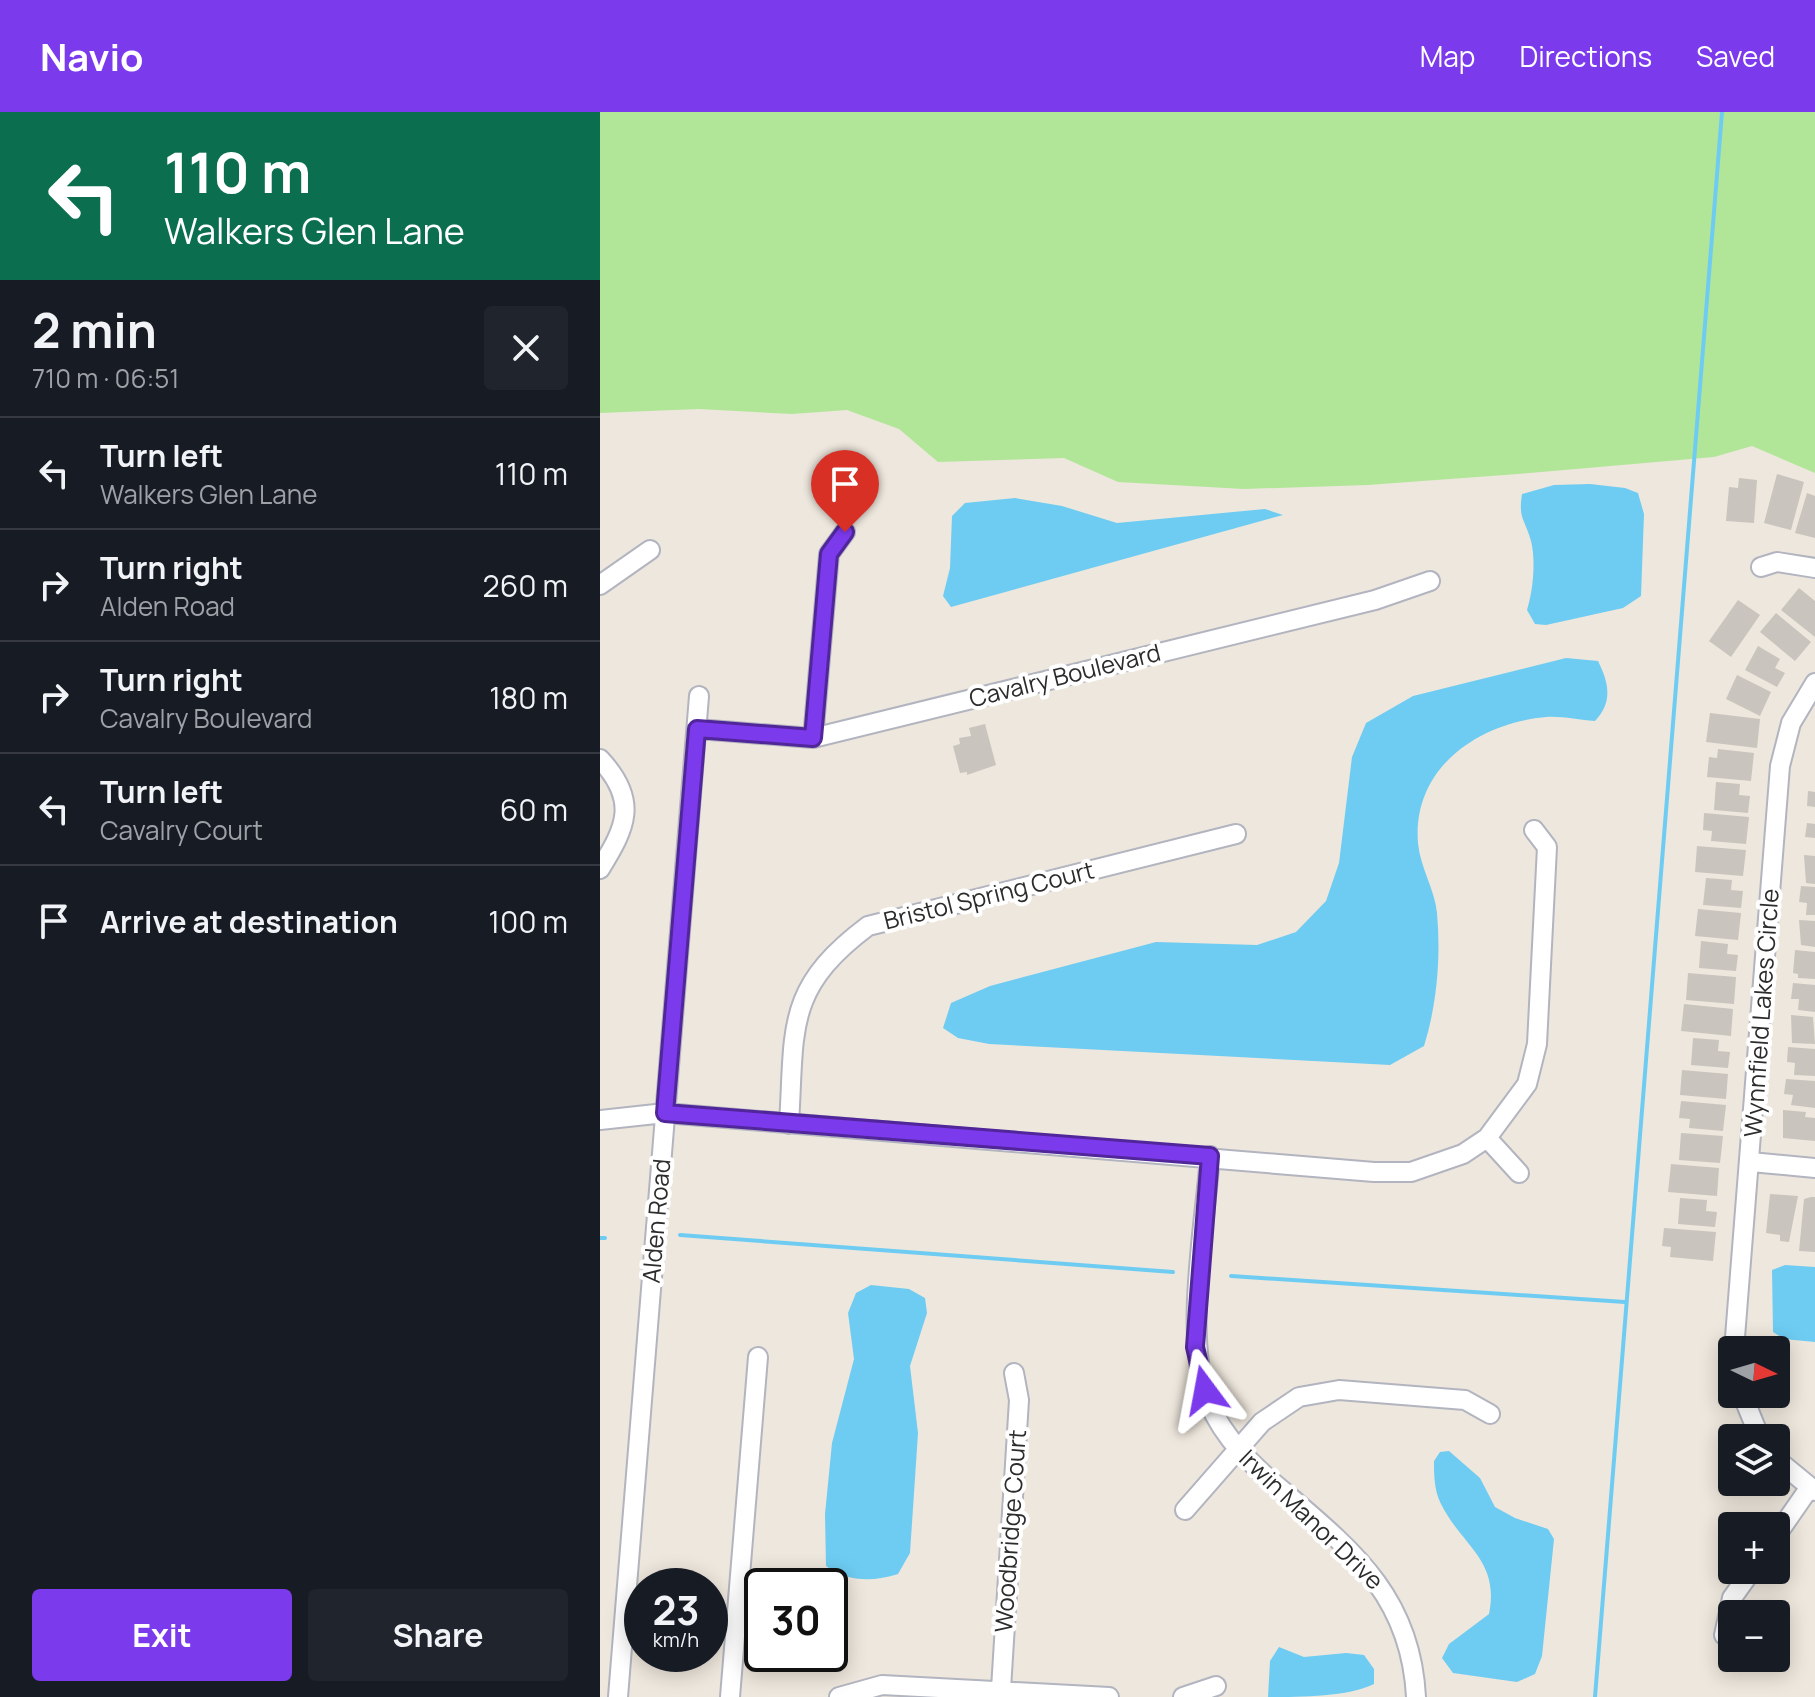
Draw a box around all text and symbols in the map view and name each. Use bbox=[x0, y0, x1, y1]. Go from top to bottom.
text: Navio bbox=[40, 30, 144, 82]
text: Map bbox=[1420, 37, 1475, 75]
text: Directions bbox=[1519, 37, 1652, 75]
text: Saved bbox=[1696, 37, 1775, 75]
text: 110 m bbox=[164, 133, 311, 210]
icon: left bbox=[32, 144, 136, 248]
text: Walkers Glen Lane bbox=[164, 206, 465, 255]
text: 2 min bbox=[32, 297, 157, 362]
button: close bbox=[484, 306, 568, 390]
text: 710 m · 06:51 bbox=[32, 360, 180, 396]
text: Turn left bbox=[100, 435, 223, 476]
pin bbox=[811, 450, 879, 532]
icon: left bbox=[32, 451, 76, 495]
text: 110 m bbox=[495, 453, 568, 494]
icon: arrive bbox=[823, 462, 867, 506]
text: Walkers Glen Lane bbox=[100, 476, 317, 512]
text: Turn right bbox=[100, 547, 243, 588]
icon: right bbox=[32, 563, 76, 607]
text: 260 m bbox=[483, 565, 568, 606]
text: Alden Road bbox=[100, 588, 235, 624]
street label: Cavalry Boulevard bbox=[965, 635, 1164, 714]
text: Turn right bbox=[100, 659, 243, 700]
icon: right bbox=[32, 675, 76, 719]
text: 180 m bbox=[489, 677, 568, 718]
text: Cavalry Boulevard bbox=[100, 700, 312, 736]
text: Turn left bbox=[100, 771, 223, 812]
icon: left bbox=[32, 787, 76, 831]
text: 60 m bbox=[500, 789, 568, 830]
text: Cavalry Court bbox=[100, 812, 263, 848]
street label: Bristol Spring Court bbox=[880, 852, 1097, 937]
street label: Wynnfield Lakes Circle bbox=[1735, 887, 1786, 1138]
icon: arrive bbox=[32, 899, 76, 943]
text: Arrive at destination bbox=[100, 901, 398, 942]
text: 100 m bbox=[488, 901, 568, 942]
street label: Alden Road bbox=[634, 1157, 677, 1284]
north arrow bbox=[1718, 1336, 1790, 1408]
map controls bbox=[1718, 1336, 1790, 1672]
position arrow bbox=[1163, 1348, 1247, 1432]
button: layers bbox=[1718, 1424, 1790, 1496]
street label: Woodbridge Court bbox=[986, 1428, 1033, 1633]
street label: Irwin Manor Drive bbox=[1233, 1441, 1391, 1596]
button: + bbox=[1718, 1512, 1790, 1584]
speed limit sign: 30 bbox=[744, 1568, 848, 1672]
text: 23 bbox=[652, 1582, 700, 1637]
button: Exit bbox=[32, 1589, 292, 1681]
button: Share bbox=[308, 1589, 568, 1681]
button: − bbox=[1718, 1600, 1790, 1672]
text: km/h bbox=[653, 1626, 699, 1653]

